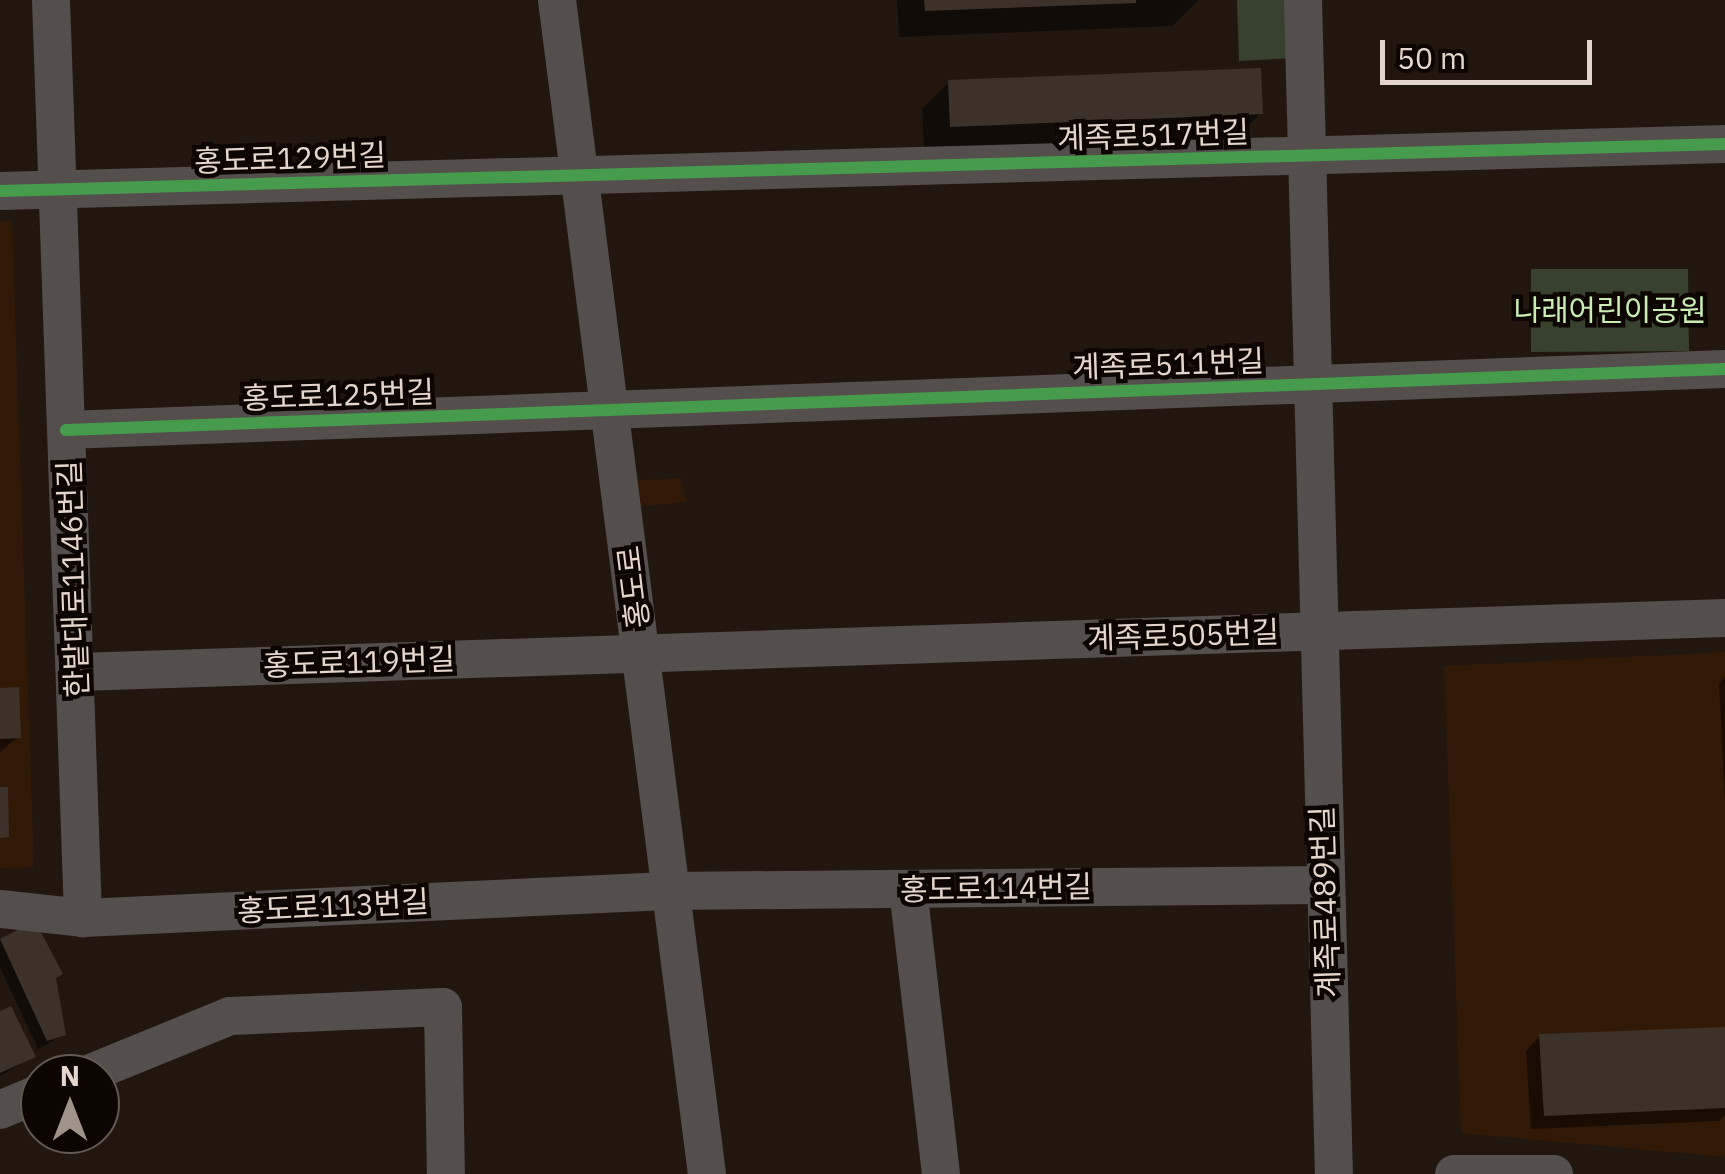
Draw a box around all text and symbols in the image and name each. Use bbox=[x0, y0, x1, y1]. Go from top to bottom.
scale bar bbox=[1385, 20, 1598, 82]
text: 50 m bbox=[1397, 38, 1466, 77]
street label: 계족로517번길 bbox=[1056, 114, 1250, 156]
street label: 홍도로129번길 bbox=[193, 137, 387, 179]
park label: 나래어린이공원 bbox=[1513, 292, 1707, 328]
street label: 계족로511번길 bbox=[1071, 343, 1265, 385]
street label: 홍도로125번길 bbox=[241, 374, 435, 416]
street label: 한밭대로1146번길 bbox=[51, 460, 95, 698]
street label: 홍도로 bbox=[610, 544, 656, 630]
street label: 계족로505번길 bbox=[1086, 614, 1280, 656]
street label: 홍도로119번길 bbox=[262, 641, 456, 683]
street label: 계족로489번길 bbox=[1304, 805, 1346, 999]
street label: 홍도로114번길 bbox=[900, 868, 1092, 908]
street label: 홍도로113번길 bbox=[236, 883, 430, 929]
north arrow bbox=[20, 1054, 120, 1154]
text: N bbox=[60, 1057, 80, 1094]

